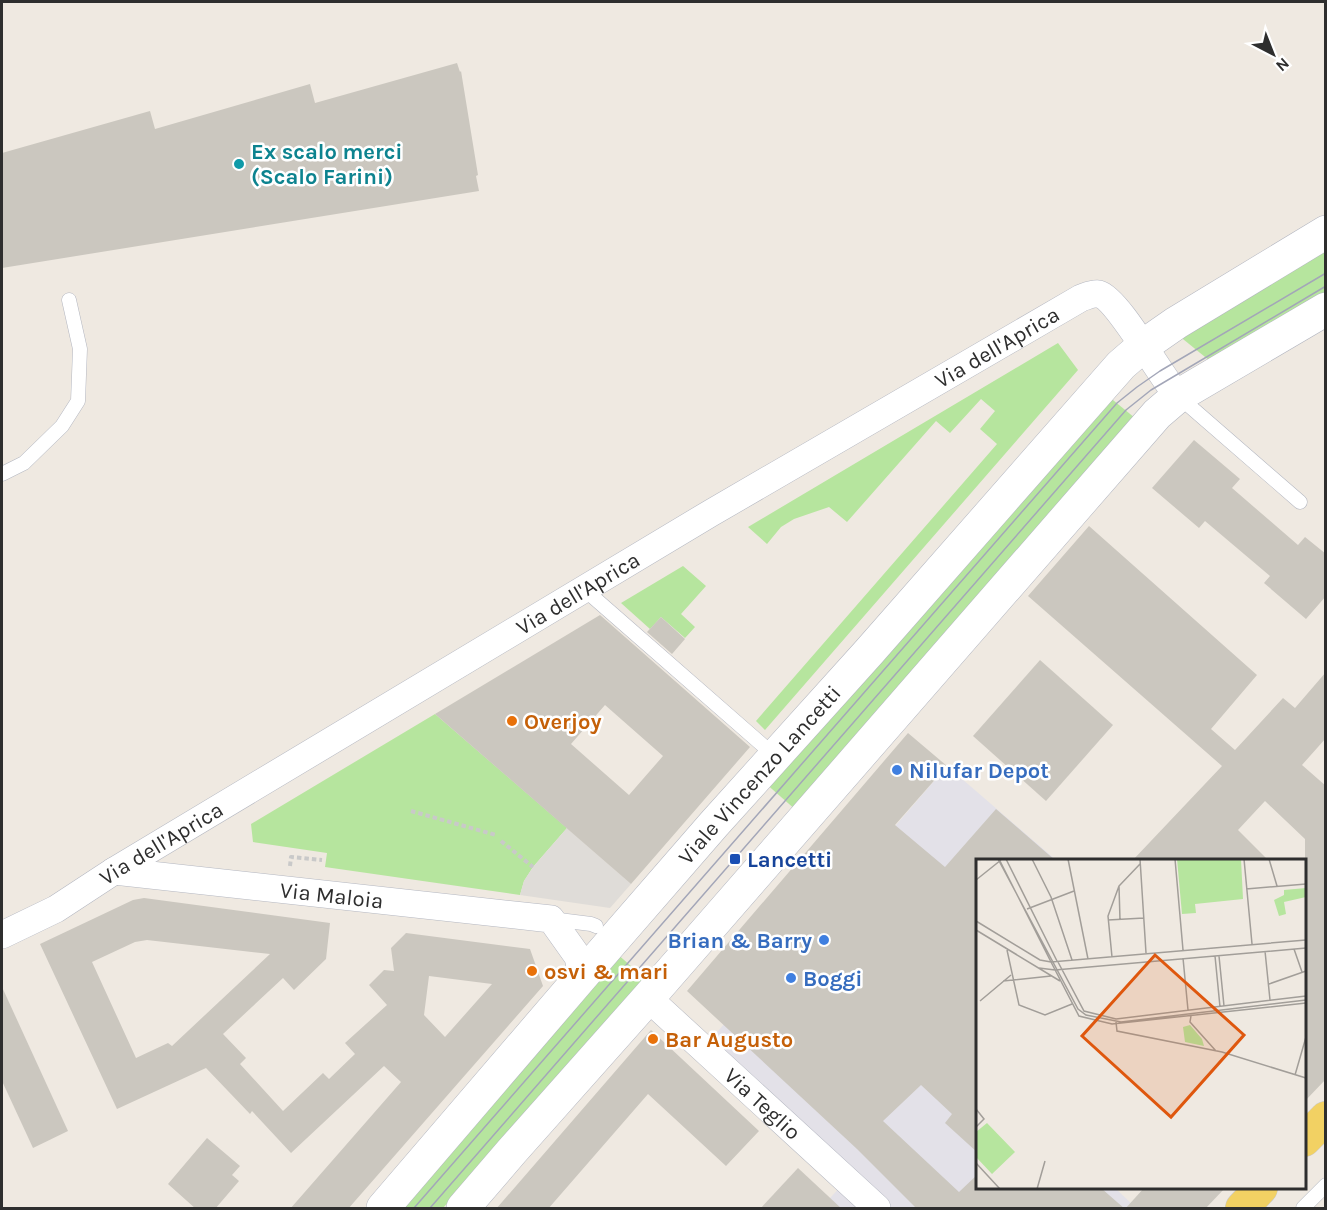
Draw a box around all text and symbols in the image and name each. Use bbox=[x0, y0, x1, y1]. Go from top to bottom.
north arrow bbox=[1243, 24, 1303, 84]
text: N bbox=[1272, 54, 1293, 76]
place label: Ex scalo merci (Scalo Farini) bbox=[251, 139, 403, 190]
marker: Ex scalo merci (Scalo Farini) bbox=[232, 157, 246, 171]
street label: Via dell'Aprica bbox=[931, 301, 1064, 394]
street label: Via dell'Aprica bbox=[512, 547, 645, 641]
street label: Viale Vincenzo Lancetti bbox=[673, 679, 847, 869]
place label: Overjoy bbox=[524, 709, 602, 735]
marker: Overjoy bbox=[505, 714, 519, 728]
place label: Nilufar Depot bbox=[909, 758, 1049, 784]
marker: Nilufar Depot bbox=[890, 763, 904, 777]
street label: Via dell'Aprica bbox=[95, 797, 228, 891]
place label: Lancetti bbox=[747, 846, 832, 872]
marker: Lancetti bbox=[728, 852, 742, 866]
inset map bbox=[976, 859, 1306, 1189]
street label: Via Maloia bbox=[278, 877, 385, 915]
place label: Brian & Barry bbox=[667, 928, 812, 954]
marker: Brian & Barry bbox=[817, 933, 831, 947]
place label: osvi & mari bbox=[544, 959, 669, 985]
marker: osvi & mari bbox=[525, 964, 539, 978]
place label: Boggi bbox=[803, 966, 863, 992]
marker: Boggi bbox=[784, 971, 798, 985]
place label: Bar Augusto bbox=[665, 1027, 793, 1053]
marker: Bar Augusto bbox=[646, 1032, 660, 1046]
street label: Via Teglio bbox=[719, 1063, 806, 1146]

